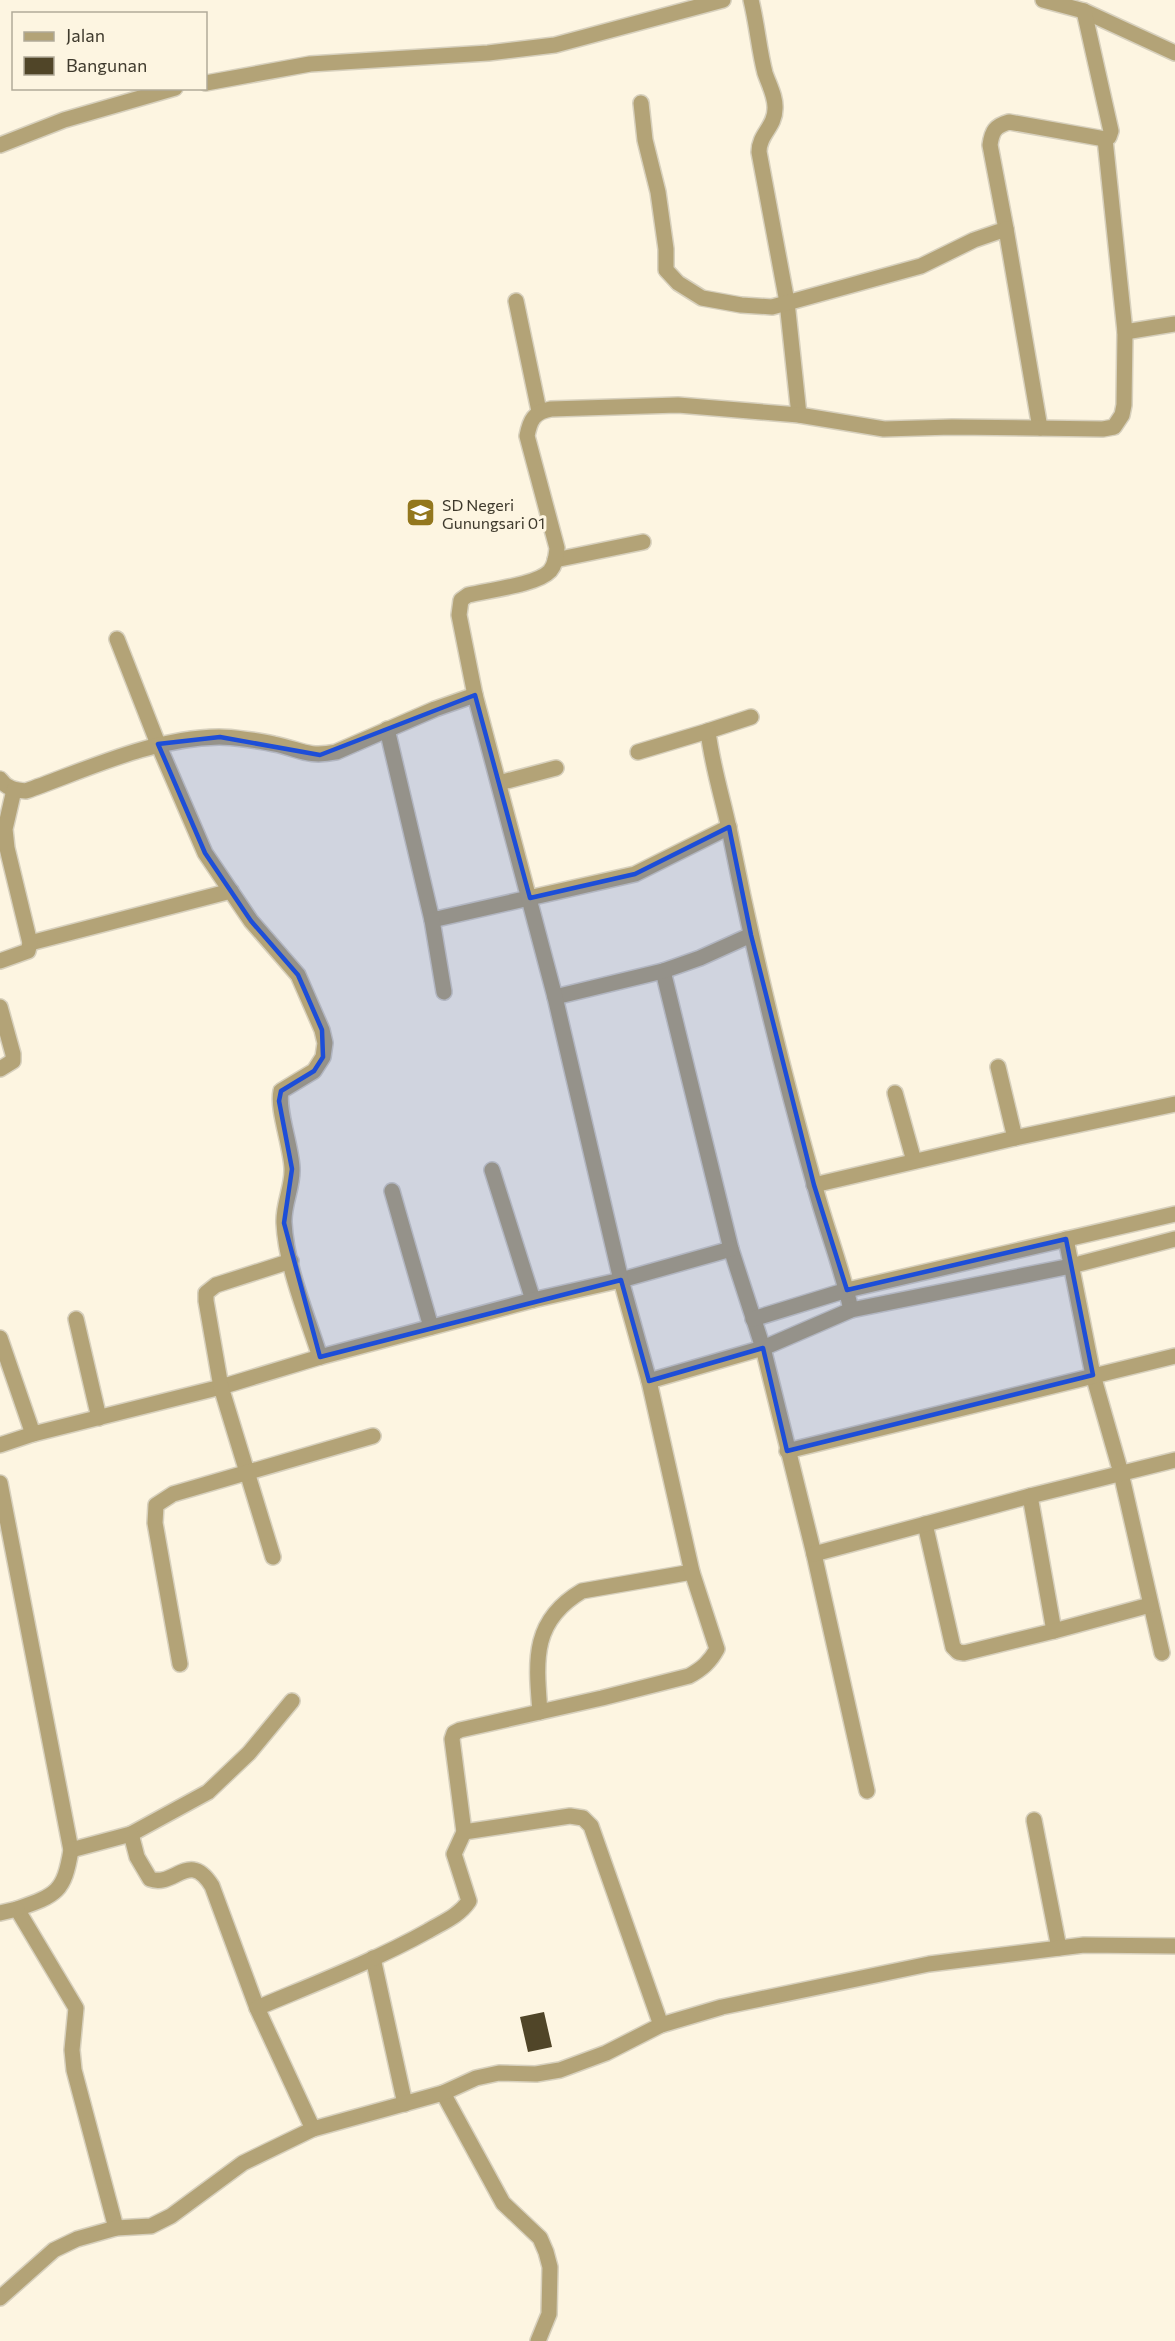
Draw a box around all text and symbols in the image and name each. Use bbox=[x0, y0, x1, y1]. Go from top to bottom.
legend bbox=[12, 12, 207, 90]
text: Jalan bbox=[66, 24, 105, 46]
text: Bangunan bbox=[66, 54, 147, 76]
place label: SD Negeri Gunungsari 01 bbox=[442, 495, 545, 532]
school or university icon: SD Negeri Gunungsari 01 bbox=[405, 497, 437, 529]

